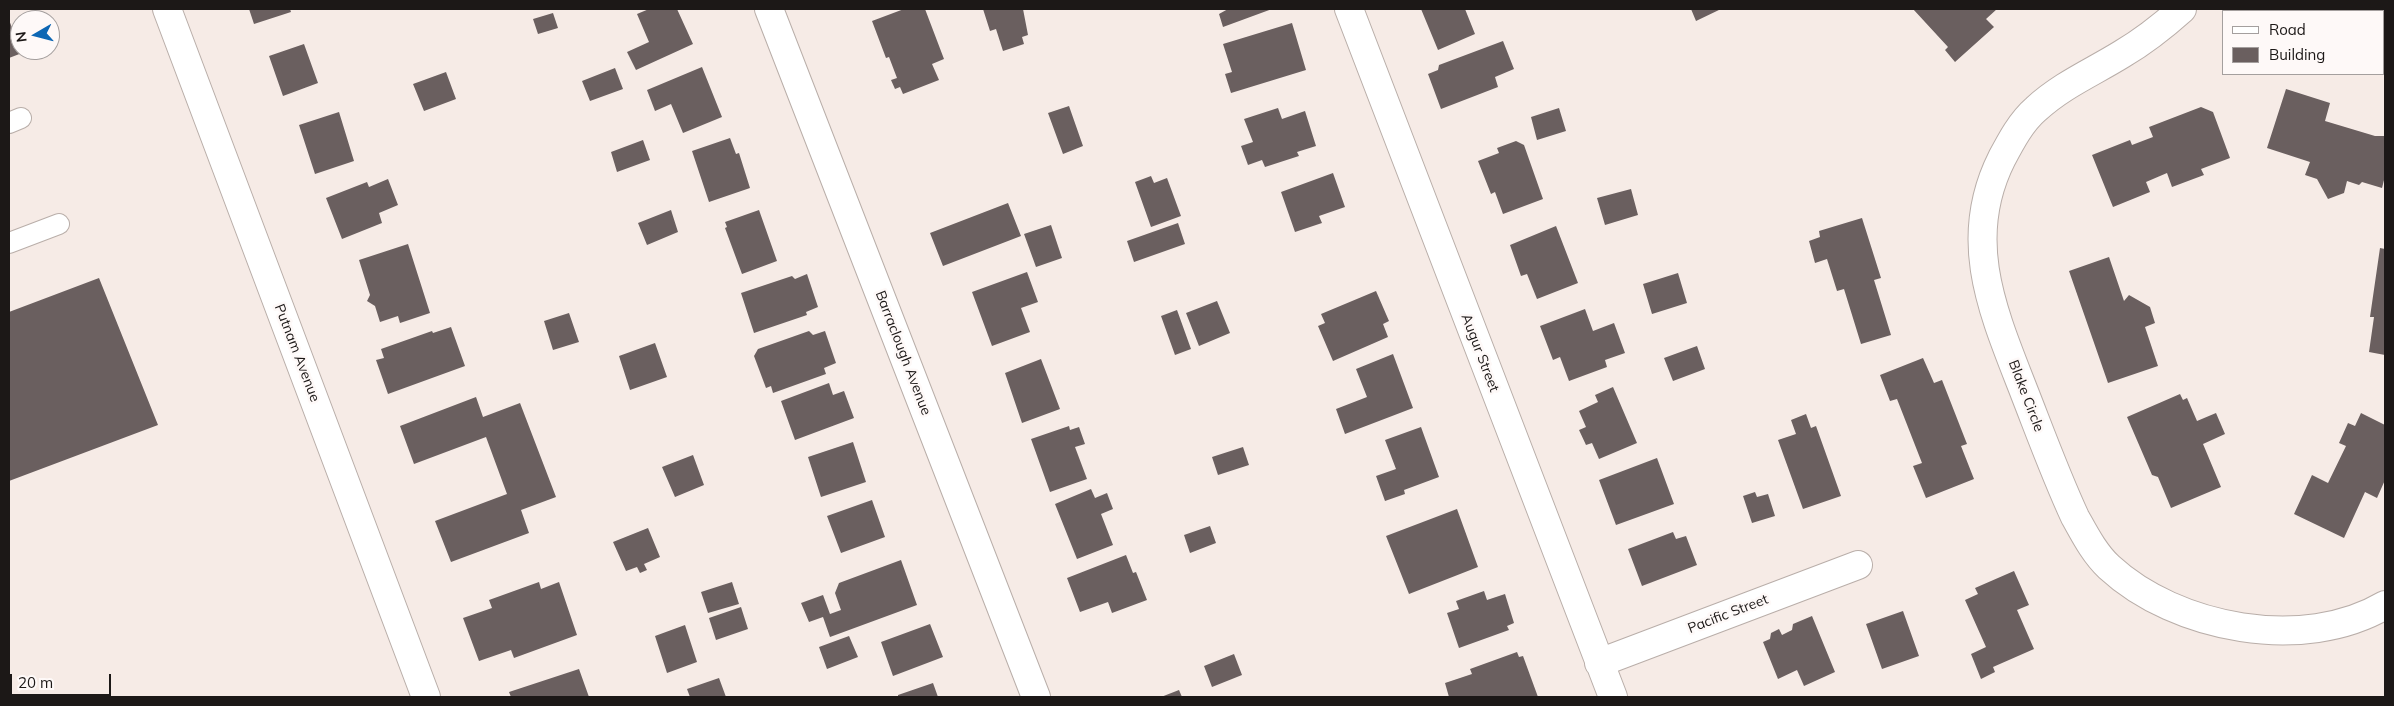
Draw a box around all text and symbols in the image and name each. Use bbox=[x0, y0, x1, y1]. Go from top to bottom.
north arrow bbox=[10, 10, 60, 60]
legend bbox=[2222, 10, 2384, 75]
text: Road bbox=[2269, 20, 2306, 39]
text: N bbox=[11, 30, 31, 43]
text: Building bbox=[2269, 45, 2325, 64]
street label: Barraclough Avenue bbox=[872, 288, 934, 418]
street label: Putnam Avenue bbox=[271, 302, 323, 404]
street label: Augur Street bbox=[1457, 312, 1503, 394]
street label: Blake Circle bbox=[2005, 358, 2047, 434]
street label: Pacific Street bbox=[1685, 591, 1771, 637]
scale bar bbox=[12, 664, 114, 696]
text: 20 m bbox=[18, 673, 53, 692]

